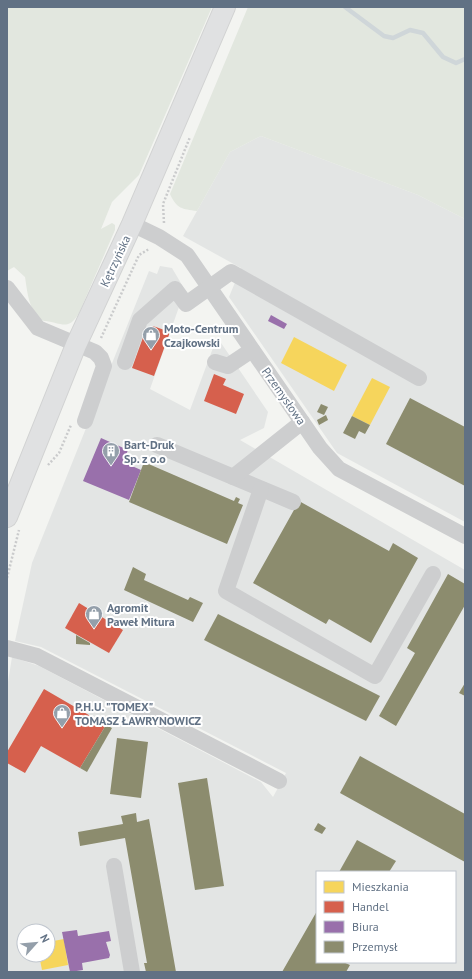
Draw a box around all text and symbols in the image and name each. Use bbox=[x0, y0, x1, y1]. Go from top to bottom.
street label: Kętrzyńska bbox=[97, 233, 133, 289]
place label: Moto-Centrum Czajkowski bbox=[164, 321, 239, 350]
shop icon: Moto-Centrum Czajkowski bbox=[141, 325, 161, 350]
street label: Przemysłowa bbox=[259, 364, 309, 428]
place label: Bart-Druk Sp. z o.o bbox=[124, 437, 174, 466]
building icon: Bart-Druk Sp. z o.o bbox=[101, 441, 121, 466]
place label: Agromit Paweł Mitura bbox=[107, 600, 175, 629]
shop icon: Agromit Paweł Mitura bbox=[84, 604, 104, 629]
place label: P.H.U. "TOMEX" TOMASZ ŁAWRYNOWICZ bbox=[75, 699, 201, 728]
shop icon: P.H.U. "TOMEX" TOMASZ ŁAWRYNOWICZ bbox=[52, 703, 72, 728]
legend bbox=[316, 871, 456, 963]
text: Mieszkania bbox=[352, 879, 409, 894]
text: Handel bbox=[352, 899, 389, 914]
text: Biura bbox=[352, 919, 379, 934]
north arrow bbox=[16, 923, 56, 963]
text: N bbox=[37, 932, 53, 945]
text: Przemysł bbox=[352, 939, 398, 954]

